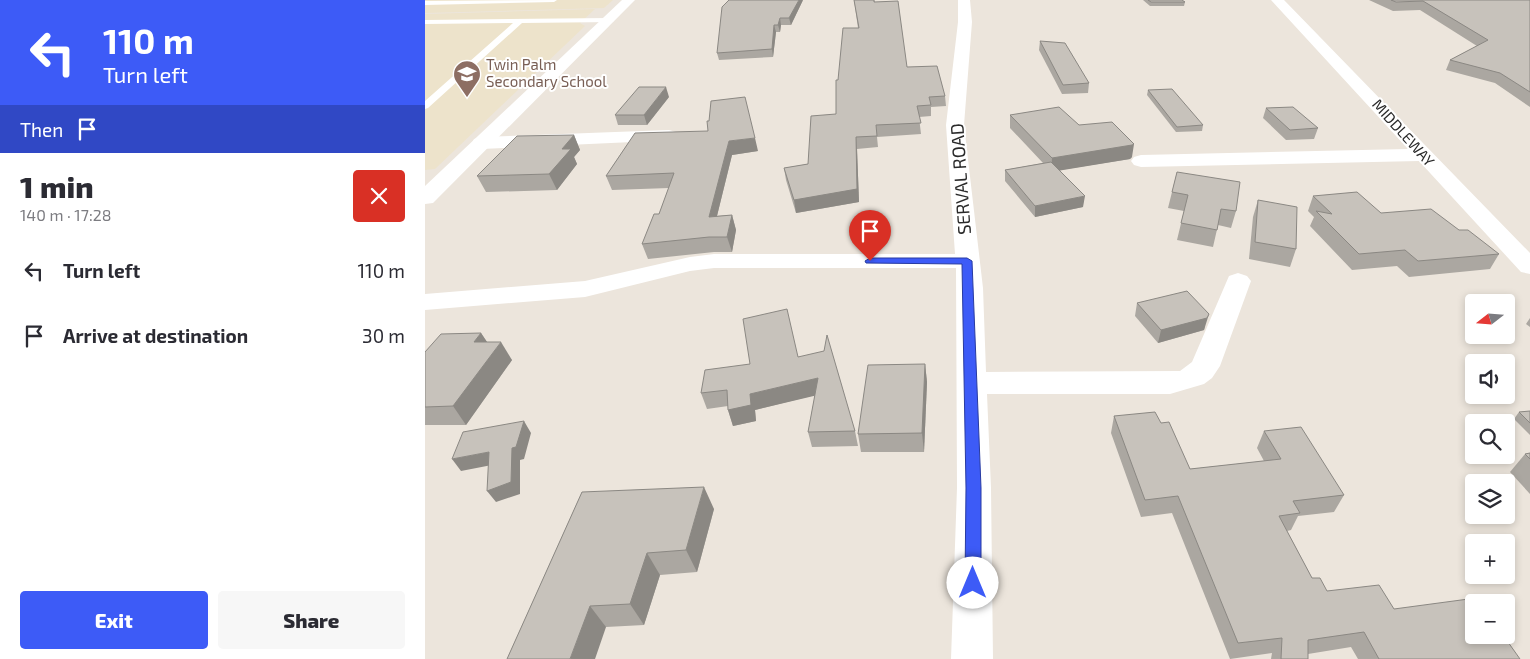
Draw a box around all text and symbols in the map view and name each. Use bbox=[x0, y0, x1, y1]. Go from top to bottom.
text: 110 m bbox=[103, 19, 194, 61]
icon: left bbox=[20, 20, 85, 85]
place label: Twin Palm Secondary School bbox=[486, 55, 607, 90]
school or university icon: Twin Palm Secondary School bbox=[452, 59, 482, 98]
text: Turn left bbox=[103, 61, 188, 87]
street label: MIDDLEWAY bbox=[1369, 95, 1439, 170]
icon: arrive bbox=[73, 115, 101, 143]
text: Then bbox=[20, 118, 63, 141]
street label: SERVAL ROAD bbox=[945, 123, 975, 236]
text: 1 min bbox=[20, 168, 94, 204]
button: close bbox=[353, 170, 405, 222]
text: 140 m · 17:28 bbox=[20, 205, 111, 224]
pin bbox=[849, 210, 891, 261]
icon: arrive bbox=[856, 217, 884, 245]
icon: left bbox=[20, 257, 48, 285]
text: Turn left bbox=[63, 259, 140, 282]
text: 110 m bbox=[358, 259, 405, 282]
north arrow bbox=[1465, 294, 1515, 344]
map controls bbox=[1465, 294, 1515, 644]
icon: arrive bbox=[20, 322, 48, 350]
text: Arrive at destination bbox=[63, 324, 248, 347]
text: 30 m bbox=[362, 324, 405, 347]
button: sound bbox=[1465, 354, 1515, 404]
button: search bbox=[1465, 414, 1515, 464]
button: layers bbox=[1465, 474, 1515, 524]
button: + bbox=[1465, 534, 1515, 584]
position arrow bbox=[946, 556, 998, 608]
button: Exit bbox=[20, 591, 208, 649]
button: Share bbox=[218, 591, 405, 649]
button: − bbox=[1465, 594, 1515, 644]

